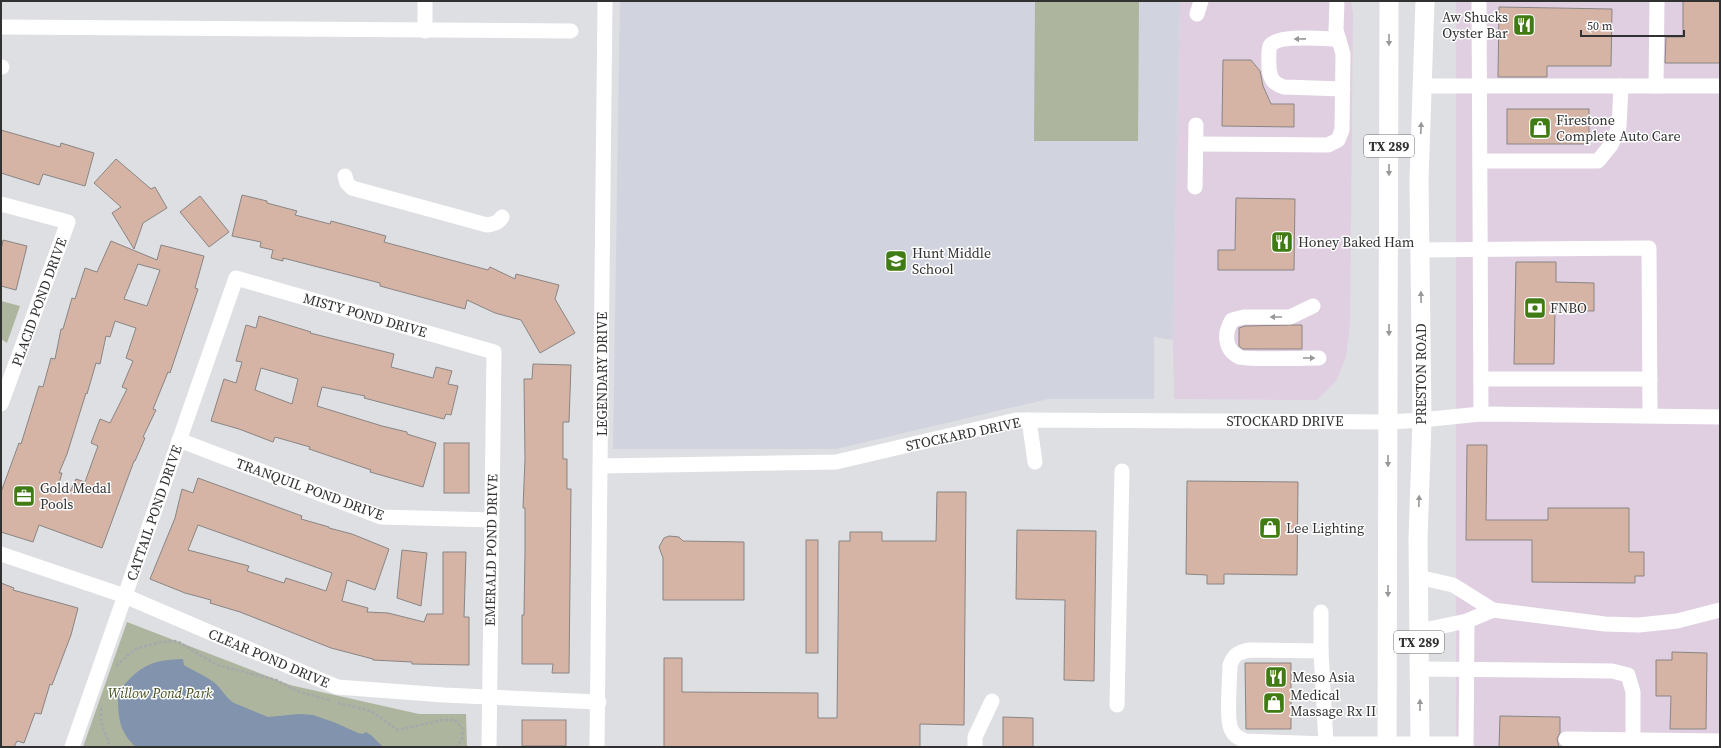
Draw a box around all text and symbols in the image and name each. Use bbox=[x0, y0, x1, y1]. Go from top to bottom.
place label: Aw Shucks Oyster Bar bbox=[1442, 7, 1508, 43]
restaurant icon: Aw Shucks Oyster Bar bbox=[1511, 12, 1537, 38]
scale bar bbox=[1581, 12, 1684, 38]
text: 50 m bbox=[1587, 18, 1613, 34]
one-way arrow bbox=[1386, 34, 1392, 47]
one-way arrow bbox=[1293, 36, 1306, 42]
place label: Firestone Complete Auto Care bbox=[1556, 110, 1681, 146]
shop icon: Firestone Complete Auto Care bbox=[1527, 115, 1553, 141]
one-way arrow bbox=[1418, 121, 1424, 134]
road number: TX 289 bbox=[1364, 135, 1414, 157]
one-way arrow bbox=[1386, 164, 1392, 177]
restaurant icon: Honey Baked Ham bbox=[1269, 229, 1295, 255]
place label: Honey Baked Ham bbox=[1298, 232, 1415, 252]
street label: PLACID POND DRIVE bbox=[6, 235, 72, 369]
place label: Hunt Middle School bbox=[912, 243, 991, 279]
school or university icon: Hunt Middle School bbox=[883, 248, 909, 274]
street label: MISTY POND DRIVE bbox=[301, 288, 429, 342]
one-way arrow bbox=[1417, 291, 1424, 303]
bank icon: FNBO bbox=[1522, 295, 1548, 321]
place label: FNBO bbox=[1550, 298, 1587, 318]
street label: LEGENDARY DRIVE bbox=[592, 312, 612, 436]
one-way arrow bbox=[1269, 314, 1282, 320]
street label: PRESTON ROAD bbox=[1411, 323, 1431, 425]
one-way arrow bbox=[1386, 324, 1392, 337]
one-way arrow bbox=[1303, 355, 1316, 361]
street label: STOCKARD DRIVE bbox=[1227, 411, 1343, 431]
street label: STOCKARD DRIVE bbox=[904, 412, 1022, 456]
street label: CATTAIL POND DRIVE bbox=[121, 443, 187, 583]
street label: TRANQUIL POND DRIVE bbox=[233, 453, 387, 525]
one-way arrow bbox=[1385, 455, 1392, 467]
street label: EMERALD POND DRIVE bbox=[480, 474, 502, 626]
place label: Gold Medal Pools bbox=[40, 478, 111, 514]
office icon: Gold Medal Pools bbox=[11, 483, 37, 509]
one-way arrow bbox=[1416, 494, 1422, 507]
shop icon: Lee Lighting bbox=[1257, 515, 1283, 541]
place label: Lee Lighting bbox=[1286, 518, 1364, 538]
one-way arrow bbox=[1385, 585, 1391, 598]
street label: CLEAR POND DRIVE bbox=[205, 623, 333, 693]
road number: TX 289 bbox=[1394, 631, 1444, 653]
restaurant icon: Meso Asia bbox=[1263, 664, 1289, 690]
place label: Meso Asia bbox=[1292, 667, 1356, 687]
park label: Willow Pond Park bbox=[108, 683, 213, 703]
place label: Medical Massage Rx II bbox=[1290, 685, 1376, 721]
shop icon: Medical Massage Rx II bbox=[1261, 690, 1287, 716]
one-way arrow bbox=[1417, 698, 1423, 711]

